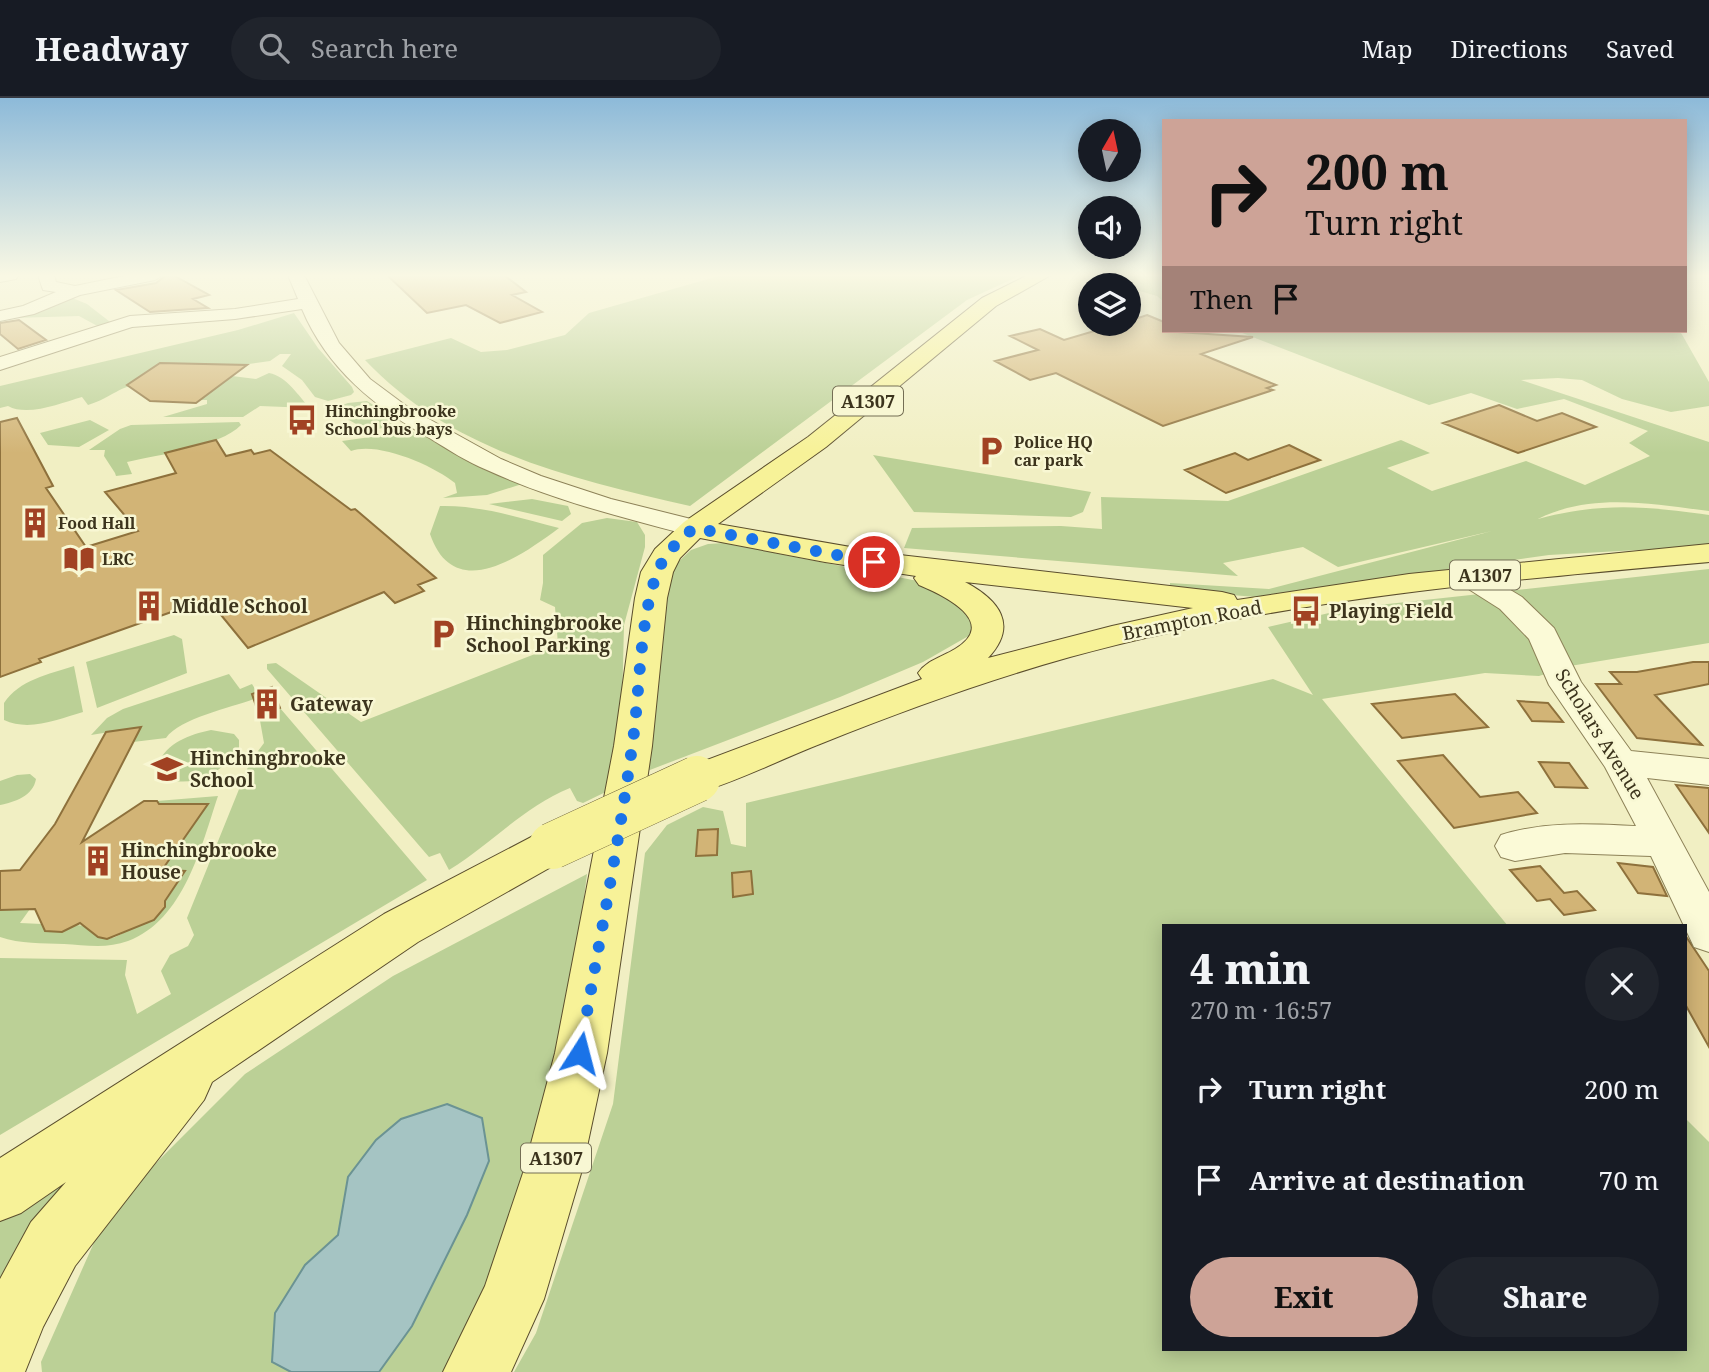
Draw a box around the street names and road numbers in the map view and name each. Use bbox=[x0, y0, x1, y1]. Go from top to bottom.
road number: A1307 bbox=[833, 386, 903, 416]
road number: A1307 bbox=[1450, 560, 1520, 589]
street label: Brampton Road bbox=[1120, 594, 1264, 646]
street label: Scholars Avenue bbox=[1549, 664, 1651, 804]
road number: A1307 bbox=[521, 1143, 591, 1172]

